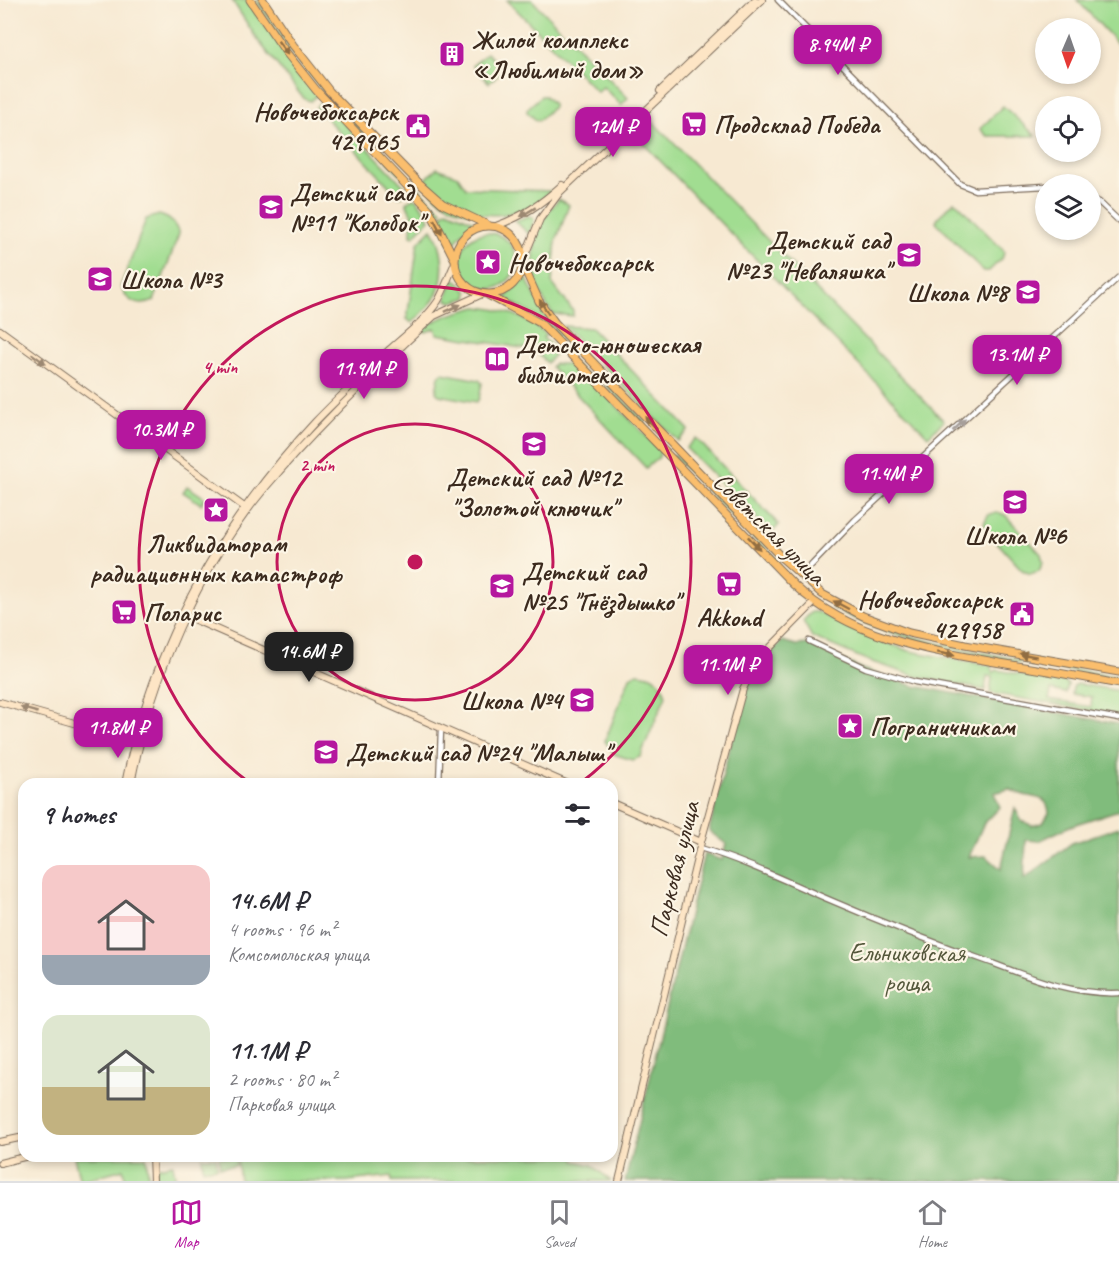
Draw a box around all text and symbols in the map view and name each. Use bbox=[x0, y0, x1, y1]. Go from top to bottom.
north arrow bbox=[1035, 18, 1101, 84]
map controls bbox=[1035, 18, 1101, 240]
place label: Жилой комплекс «Любимый дом» bbox=[472, 23, 644, 86]
pin: 8.94M ₽ bbox=[783, 25, 893, 76]
text: 8.94M ₽ bbox=[808, 32, 868, 57]
building icon: Жилой комплекс «Любимый дом» bbox=[437, 39, 467, 69]
one-way arrow bbox=[277, 40, 289, 56]
place label: Новочебоксарск 429965 bbox=[253, 95, 401, 158]
button: locate bbox=[1035, 96, 1101, 162]
pin: 12M ₽ bbox=[571, 107, 655, 158]
place label: Продсклад Победа bbox=[714, 108, 881, 141]
supermarket icon: Продсклад Победа bbox=[679, 109, 709, 139]
public building icon: Новочебоксарск 429965 bbox=[403, 111, 433, 141]
text: 12M ₽ bbox=[589, 114, 637, 139]
button: layers bbox=[1035, 174, 1101, 240]
place label: Детский сад №11 "Колобок" bbox=[290, 176, 429, 239]
school or university icon: Детский сад №11 "Колобок" bbox=[256, 192, 286, 222]
one-way arrow bbox=[519, 207, 536, 217]
one-way arrow bbox=[434, 218, 443, 235]
place label: Детский сад №23 "Неваляшка" bbox=[726, 224, 896, 287]
school or university icon: Детский сад №23 "Неваляшка" bbox=[894, 240, 924, 270]
place label: Новочебоксарск bbox=[508, 246, 654, 279]
place icon: Новочебоксарск bbox=[473, 247, 503, 277]
place label: Школа №3 bbox=[120, 263, 224, 296]
school or university icon: Школа №3 bbox=[85, 264, 115, 294]
place label: Школа №8 bbox=[907, 276, 1011, 309]
school or university icon: Школа №8 bbox=[1013, 277, 1043, 307]
one-way arrow bbox=[538, 299, 549, 316]
one-way arrow bbox=[444, 303, 461, 312]
place label: Детско-юношеская библиотека bbox=[516, 328, 702, 391]
pin: 13.1M ₽ bbox=[962, 335, 1072, 386]
text: 13.1M ₽ bbox=[987, 342, 1047, 367]
library icon: Детско-юношеская библиотека bbox=[482, 344, 512, 374]
pin: 11.9M ₽ bbox=[309, 349, 419, 400]
one-way arrow bbox=[32, 352, 47, 364]
text: 4 min bbox=[203, 356, 238, 378]
text: 11.9M ₽ bbox=[334, 356, 394, 381]
pin: 10.3M ₽ bbox=[106, 410, 216, 461]
one-way arrow bbox=[644, 415, 658, 430]
text: 10.3M ₽ bbox=[131, 417, 191, 442]
one-way arrow bbox=[951, 419, 966, 432]
school or university icon: Детский сад №12 "Золотой ключик" bbox=[519, 429, 549, 459]
text: 2 min bbox=[300, 454, 335, 476]
pin: 11.4M ₽ bbox=[834, 454, 944, 505]
place label: Детский сад №12 "Золотой ключик" bbox=[447, 461, 624, 524]
text: 11.4M ₽ bbox=[859, 461, 919, 486]
street label: Советская улица bbox=[706, 465, 834, 593]
school or university icon: Школа №6 bbox=[1000, 487, 1030, 517]
place icon: Ликвидаторам радиационных катастроф bbox=[201, 495, 231, 525]
place label: Школа №6 bbox=[964, 519, 1068, 552]
place label: Ликвидаторам радиационных катастроф bbox=[91, 527, 343, 590]
one-way arrow bbox=[746, 536, 760, 550]
centre of rings bbox=[405, 552, 425, 572]
place label: Детский сад №25 "Гнёздышко" bbox=[522, 555, 685, 618]
supermarket icon: Akkond bbox=[714, 569, 744, 599]
school or university icon: Детский сад №25 "Гнёздышко" bbox=[487, 571, 517, 601]
place label: Новочебоксарск 429958 bbox=[857, 583, 1005, 646]
place label: Поларис bbox=[144, 596, 222, 629]
supermarket icon: Поларис bbox=[109, 597, 139, 627]
public building icon: Новочебоксарск 429958 bbox=[1007, 599, 1037, 629]
one-way arrow bbox=[832, 600, 849, 610]
place label: Akkond bbox=[697, 601, 766, 634]
pin: 14.6M ₽ bbox=[254, 632, 364, 683]
text: 14.6M ₽ bbox=[278, 639, 340, 664]
pin: 11.1M ₽ bbox=[673, 645, 783, 696]
one-way arrow bbox=[937, 649, 956, 658]
one-way arrow bbox=[1018, 651, 1037, 660]
text: 11.1M ₽ bbox=[698, 652, 758, 677]
place label: Школа №4 bbox=[461, 684, 565, 717]
school or university icon: Школа №4 bbox=[567, 685, 597, 715]
one-way arrow bbox=[20, 705, 38, 714]
pin: 11.8M ₽ bbox=[63, 708, 173, 759]
place label: Пограничникам bbox=[870, 710, 1016, 743]
place icon: Пограничникам bbox=[835, 711, 865, 741]
text: 11.8M ₽ bbox=[88, 715, 148, 740]
place label: Детский сад №24 "Малыш" bbox=[346, 736, 616, 769]
school or university icon: Детский сад №24 "Малыш" bbox=[311, 737, 341, 767]
street label: Парковая улица bbox=[642, 796, 708, 940]
text: 9 homes bbox=[42, 798, 115, 831]
icon: filters bbox=[561, 798, 594, 831]
text: 14.6M ₽ bbox=[228, 884, 307, 917]
icon: home bbox=[90, 889, 162, 961]
text: 4 rooms · 96 m² bbox=[228, 917, 336, 942]
park label: Ельниковская роща bbox=[849, 936, 967, 999]
text: Комсомольская улица bbox=[228, 942, 369, 967]
text: 11.1M ₽ bbox=[228, 1034, 307, 1067]
icon: home bbox=[90, 1039, 162, 1111]
text: 2 rooms · 80 m² bbox=[228, 1067, 336, 1092]
text: Парковая улица bbox=[228, 1092, 335, 1117]
tab: Map bbox=[170, 1196, 203, 1252]
tab: Saved bbox=[543, 1196, 576, 1252]
tab: Home bbox=[916, 1196, 949, 1252]

